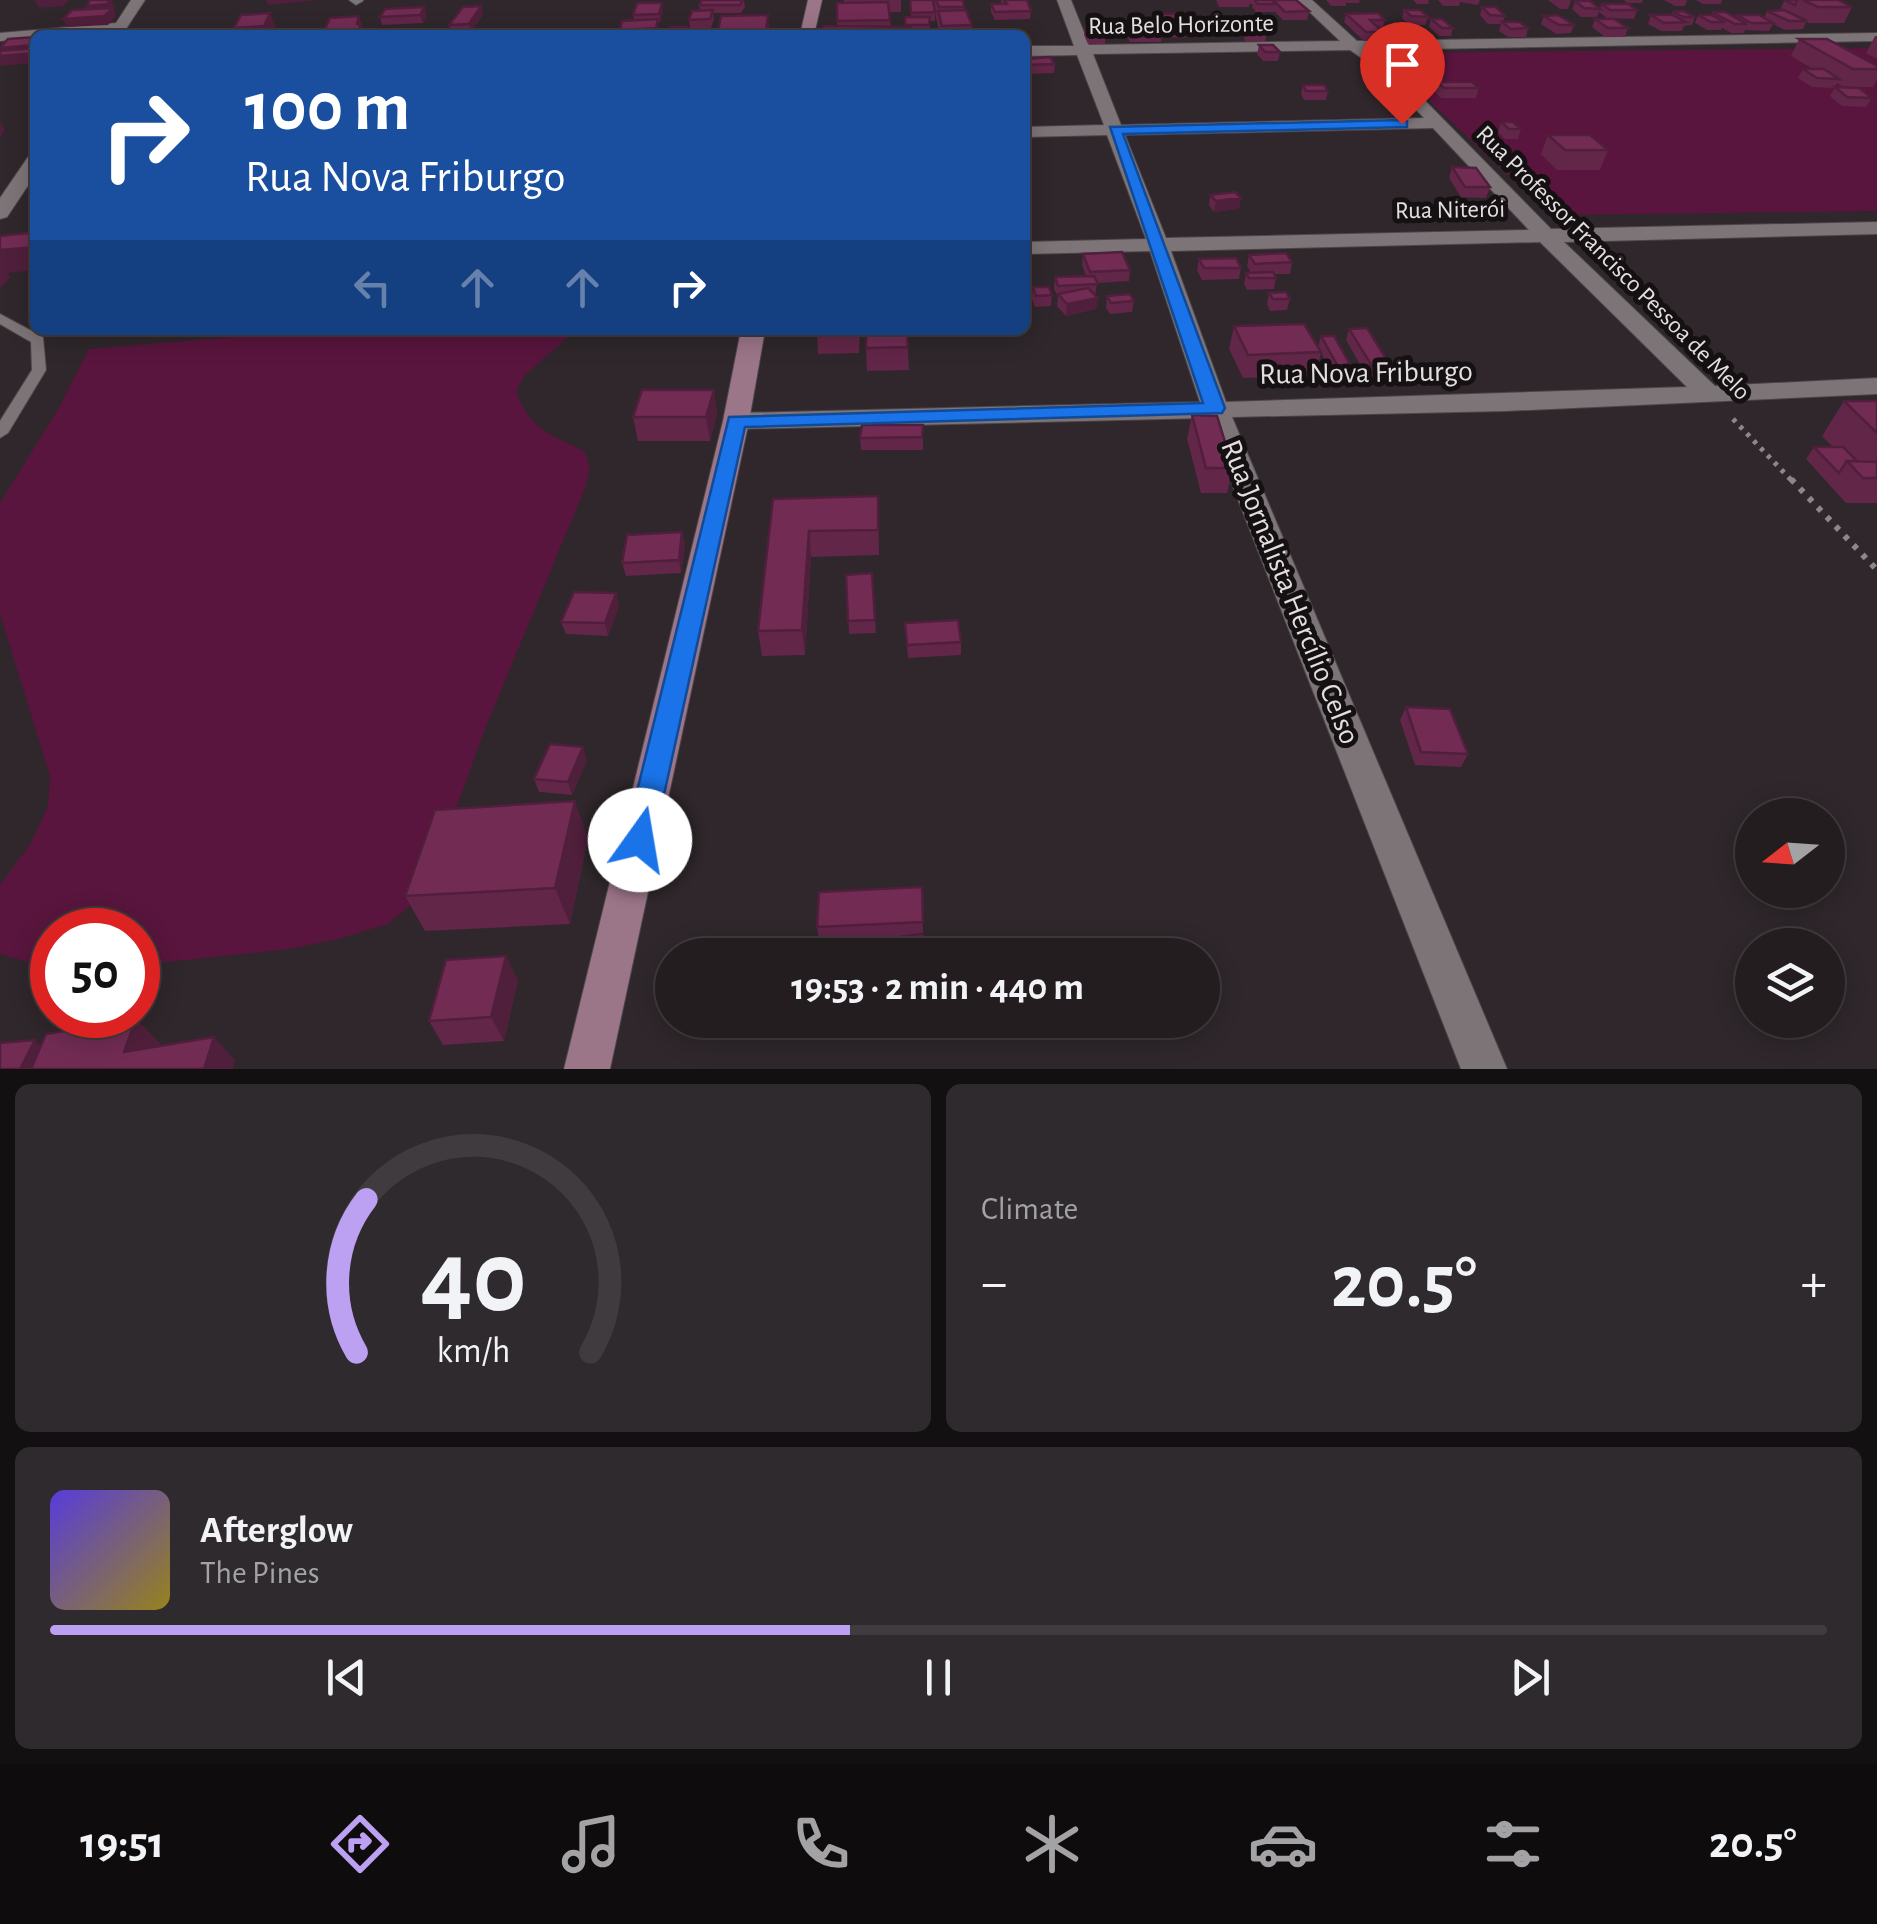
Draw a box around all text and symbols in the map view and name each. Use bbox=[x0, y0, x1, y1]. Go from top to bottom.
street label: Rua Belo Horizonte bbox=[1088, 11, 1274, 39]
pin bbox=[1360, 22, 1445, 125]
icon: arrive bbox=[1375, 37, 1430, 92]
icon: right bbox=[80, 70, 210, 200]
text: 100 m bbox=[245, 73, 410, 143]
street label: Rua Professor Francisco Pessoa de Melo bbox=[1471, 121, 1755, 405]
text: Rua Nova Friburgo bbox=[245, 155, 566, 200]
street label: Rua Niterói bbox=[1395, 197, 1505, 223]
icon: left bbox=[345, 260, 400, 315]
icon: ahead bbox=[450, 260, 505, 315]
icon: ahead bbox=[555, 260, 610, 315]
icon: right bbox=[660, 260, 715, 315]
street label: Rua Nova Friburgo bbox=[1259, 356, 1473, 390]
street label: Rua Jornalista Hercílio Celso bbox=[1215, 436, 1365, 748]
position arrow bbox=[588, 788, 692, 892]
north arrow bbox=[1735, 798, 1845, 908]
map controls bbox=[1735, 798, 1845, 1038]
speed limit sign: 50 bbox=[30, 908, 160, 1038]
button: layers bbox=[1735, 928, 1845, 1038]
text: 19:53 · 2 min · 440 m bbox=[791, 969, 1084, 1007]
text: Climate bbox=[981, 1193, 1078, 1225]
text: 40 bbox=[420, 1227, 526, 1331]
text: 20.5° bbox=[1331, 1246, 1477, 1321]
text: − bbox=[981, 1256, 1007, 1311]
text: + bbox=[1801, 1256, 1827, 1311]
text: km/h bbox=[436, 1333, 510, 1369]
text: Afterglow bbox=[200, 1512, 353, 1550]
text: The Pines bbox=[200, 1557, 320, 1589]
icon: previous bbox=[319, 1650, 374, 1705]
icon: pause bbox=[911, 1650, 966, 1705]
icon: next bbox=[1503, 1650, 1558, 1705]
icon: directions bbox=[325, 1809, 395, 1879]
icon: music bbox=[556, 1809, 626, 1879]
icon: phone bbox=[786, 1809, 856, 1879]
icon: climate bbox=[1017, 1809, 1087, 1879]
icon: car bbox=[1248, 1809, 1318, 1879]
icon: filters bbox=[1478, 1809, 1548, 1879]
text: 19:51 bbox=[80, 1821, 164, 1866]
text: 20.5° bbox=[1709, 1821, 1797, 1866]

